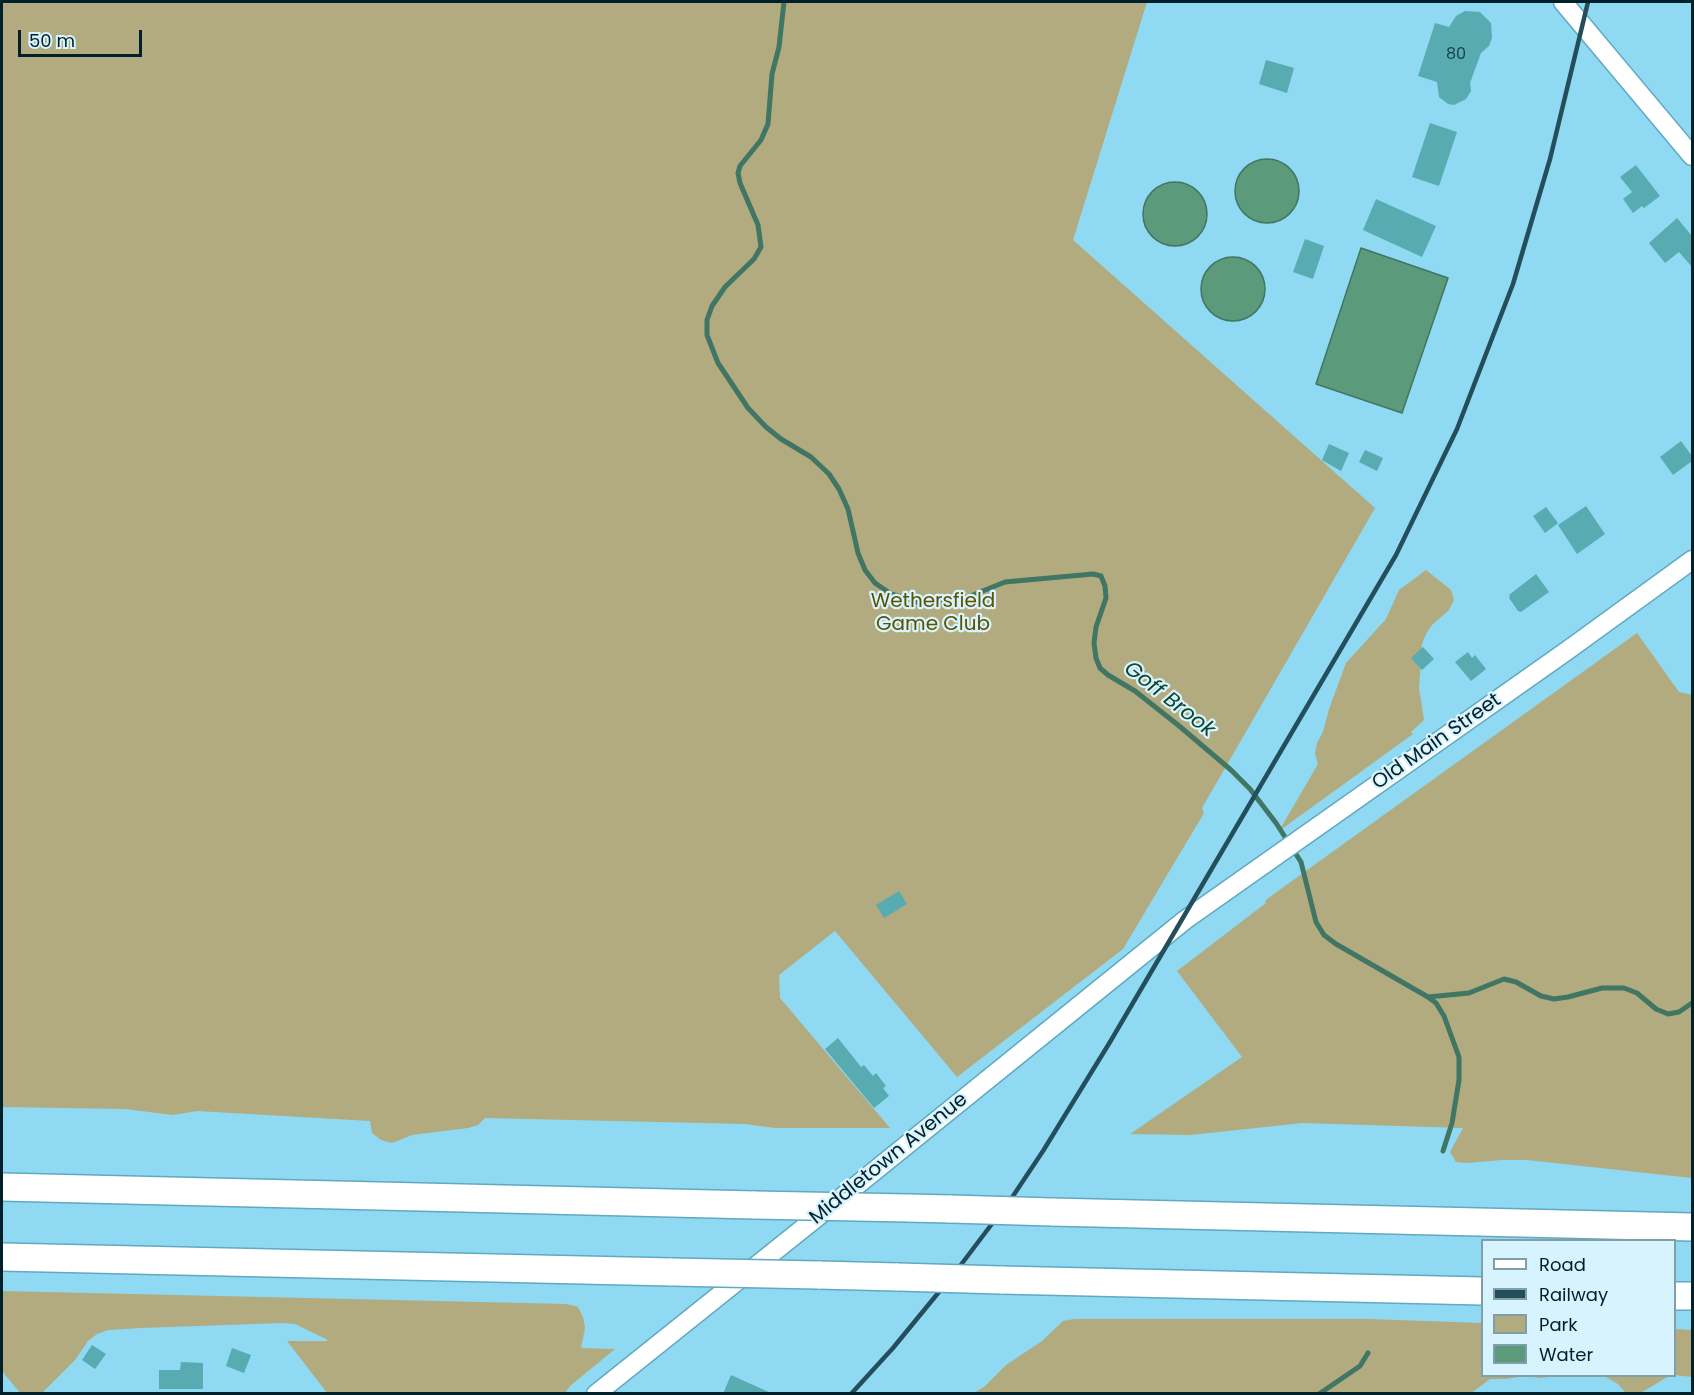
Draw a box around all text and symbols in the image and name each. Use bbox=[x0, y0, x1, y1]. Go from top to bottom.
scale bar bbox=[21, 18, 146, 56]
text: 50 m bbox=[29, 28, 75, 53]
house number: 80 bbox=[1446, 45, 1466, 65]
park label: Wethersfield Game Club bbox=[871, 590, 995, 637]
water label: Goff Brook bbox=[1119, 657, 1219, 743]
street label: Old Main Street bbox=[1368, 689, 1506, 795]
street label: Middletown Avenue bbox=[805, 1088, 973, 1230]
legend bbox=[1481, 1239, 1676, 1377]
text: Road bbox=[1539, 1252, 1586, 1277]
text: Railway bbox=[1539, 1282, 1608, 1307]
text: Park bbox=[1539, 1312, 1578, 1337]
text: Water bbox=[1539, 1342, 1593, 1367]

